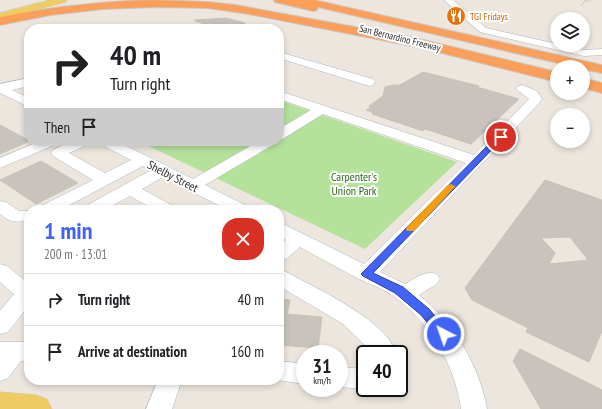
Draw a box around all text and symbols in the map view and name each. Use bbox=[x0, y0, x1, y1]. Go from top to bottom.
restaurant icon: TGI Fridays bbox=[445, 5, 467, 27]
place label: TGI Fridays bbox=[470, 10, 509, 23]
map controls bbox=[550, 12, 590, 148]
button: layers bbox=[550, 12, 590, 52]
street label: San Bernardino Freeway bbox=[358, 22, 442, 54]
text: 40 m bbox=[110, 36, 161, 73]
icon: right bbox=[44, 40, 96, 92]
button: + bbox=[550, 60, 590, 100]
text: Turn right bbox=[110, 72, 170, 95]
button: − bbox=[550, 108, 590, 148]
icon: arrive bbox=[78, 116, 100, 138]
text: Then bbox=[44, 118, 70, 137]
pin bbox=[484, 120, 518, 154]
icon: arrive bbox=[490, 126, 512, 148]
street label: Shelby Street bbox=[145, 157, 201, 195]
park label: Carpenter's Union Park bbox=[331, 169, 377, 198]
text: 1 min bbox=[44, 215, 92, 246]
button: close bbox=[222, 218, 264, 260]
text: 200 m · 13:01 bbox=[44, 246, 107, 263]
icon: right bbox=[44, 289, 66, 311]
text: Turn right bbox=[78, 290, 130, 309]
text: 40 m bbox=[238, 290, 264, 309]
position arrow bbox=[423, 313, 465, 355]
icon: arrive bbox=[44, 341, 66, 363]
text: Arrive at destination bbox=[78, 342, 187, 361]
text: 160 m bbox=[231, 342, 264, 361]
speed limit sign: 40 bbox=[356, 345, 408, 397]
text: 31 bbox=[312, 353, 332, 379]
text: km/h bbox=[313, 374, 331, 387]

